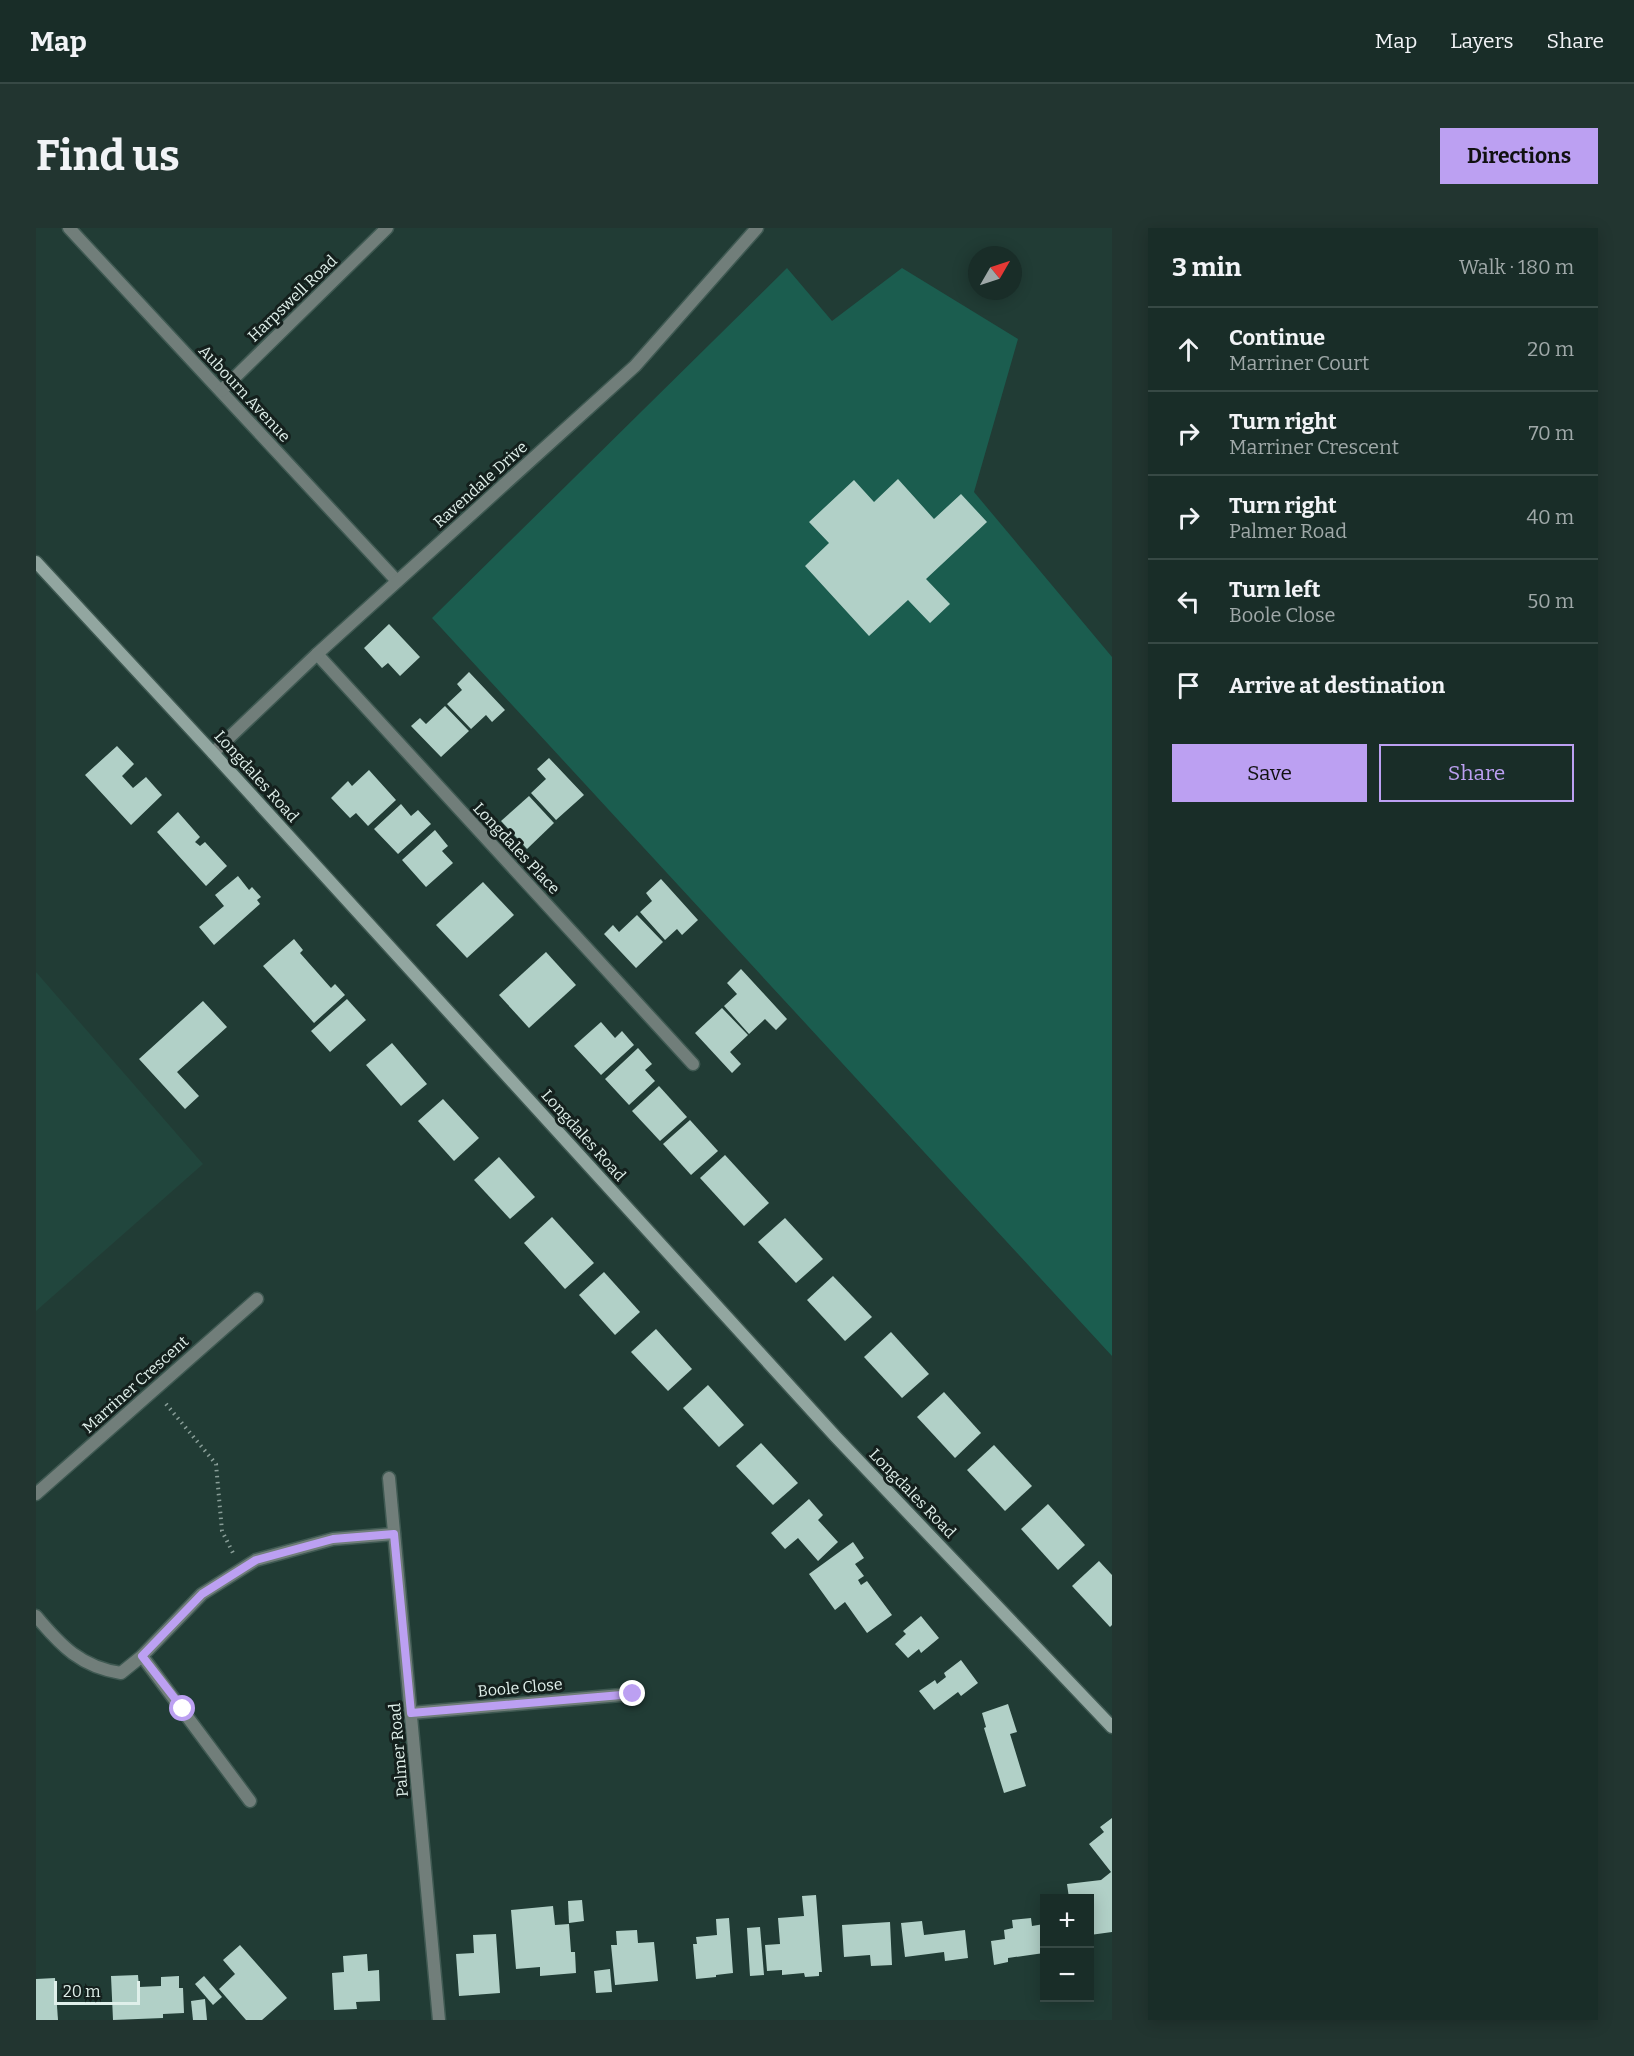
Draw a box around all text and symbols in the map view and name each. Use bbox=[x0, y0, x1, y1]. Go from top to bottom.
text: Map bbox=[30, 25, 87, 58]
text: Map bbox=[1375, 28, 1417, 54]
text: Layers bbox=[1450, 28, 1514, 54]
text: Share bbox=[1547, 28, 1604, 54]
button: Directions bbox=[1440, 128, 1598, 184]
text: Find us bbox=[36, 131, 180, 181]
north arrow bbox=[968, 246, 1022, 300]
street label: Harpswell Road bbox=[244, 251, 341, 346]
text: 3 min bbox=[1172, 252, 1241, 283]
text: Walk · 180 m bbox=[1459, 255, 1574, 279]
text: Continue bbox=[1229, 324, 1325, 351]
icon: ahead bbox=[1172, 333, 1205, 366]
text: 20 m bbox=[1527, 337, 1574, 361]
street label: Aubourn Avenue bbox=[195, 341, 294, 446]
text: Marriner Court bbox=[1229, 351, 1369, 375]
text: Turn right bbox=[1229, 408, 1337, 435]
icon: right bbox=[1172, 417, 1205, 450]
text: 70 m bbox=[1528, 421, 1574, 445]
text: Marriner Crescent bbox=[1229, 435, 1399, 459]
street label: Ravendale Drive bbox=[430, 437, 531, 531]
text: Turn right bbox=[1229, 492, 1337, 519]
icon: right bbox=[1172, 501, 1205, 534]
text: 40 m bbox=[1526, 505, 1574, 529]
text: Palmer Road bbox=[1229, 519, 1347, 543]
text: Turn left bbox=[1229, 576, 1321, 603]
icon: left bbox=[1172, 585, 1205, 618]
text: 50 m bbox=[1527, 589, 1574, 613]
text: Boole Close bbox=[1229, 603, 1335, 627]
icon: arrive bbox=[1172, 669, 1205, 702]
text: Arrive at destination bbox=[1229, 672, 1445, 699]
street label: Longdales Road bbox=[211, 727, 303, 826]
button: Save bbox=[1172, 744, 1367, 802]
button: Share bbox=[1379, 744, 1574, 802]
street label: Longdales Place bbox=[469, 799, 564, 898]
street label: Longdales Road bbox=[538, 1086, 630, 1185]
street label: Marriner Crescent bbox=[78, 1332, 192, 1437]
street label: Longdales Road bbox=[865, 1445, 960, 1542]
street label: Boole Close bbox=[477, 1674, 563, 1701]
route end bbox=[619, 1680, 645, 1706]
route start bbox=[169, 1695, 195, 1721]
street label: Palmer Road bbox=[385, 1702, 412, 1798]
map controls bbox=[1040, 1894, 1094, 2002]
button: + bbox=[1040, 1894, 1094, 1948]
button: − bbox=[1040, 1948, 1094, 2002]
scale bar bbox=[54, 1978, 140, 2006]
text: 20 m bbox=[63, 1982, 100, 2001]

